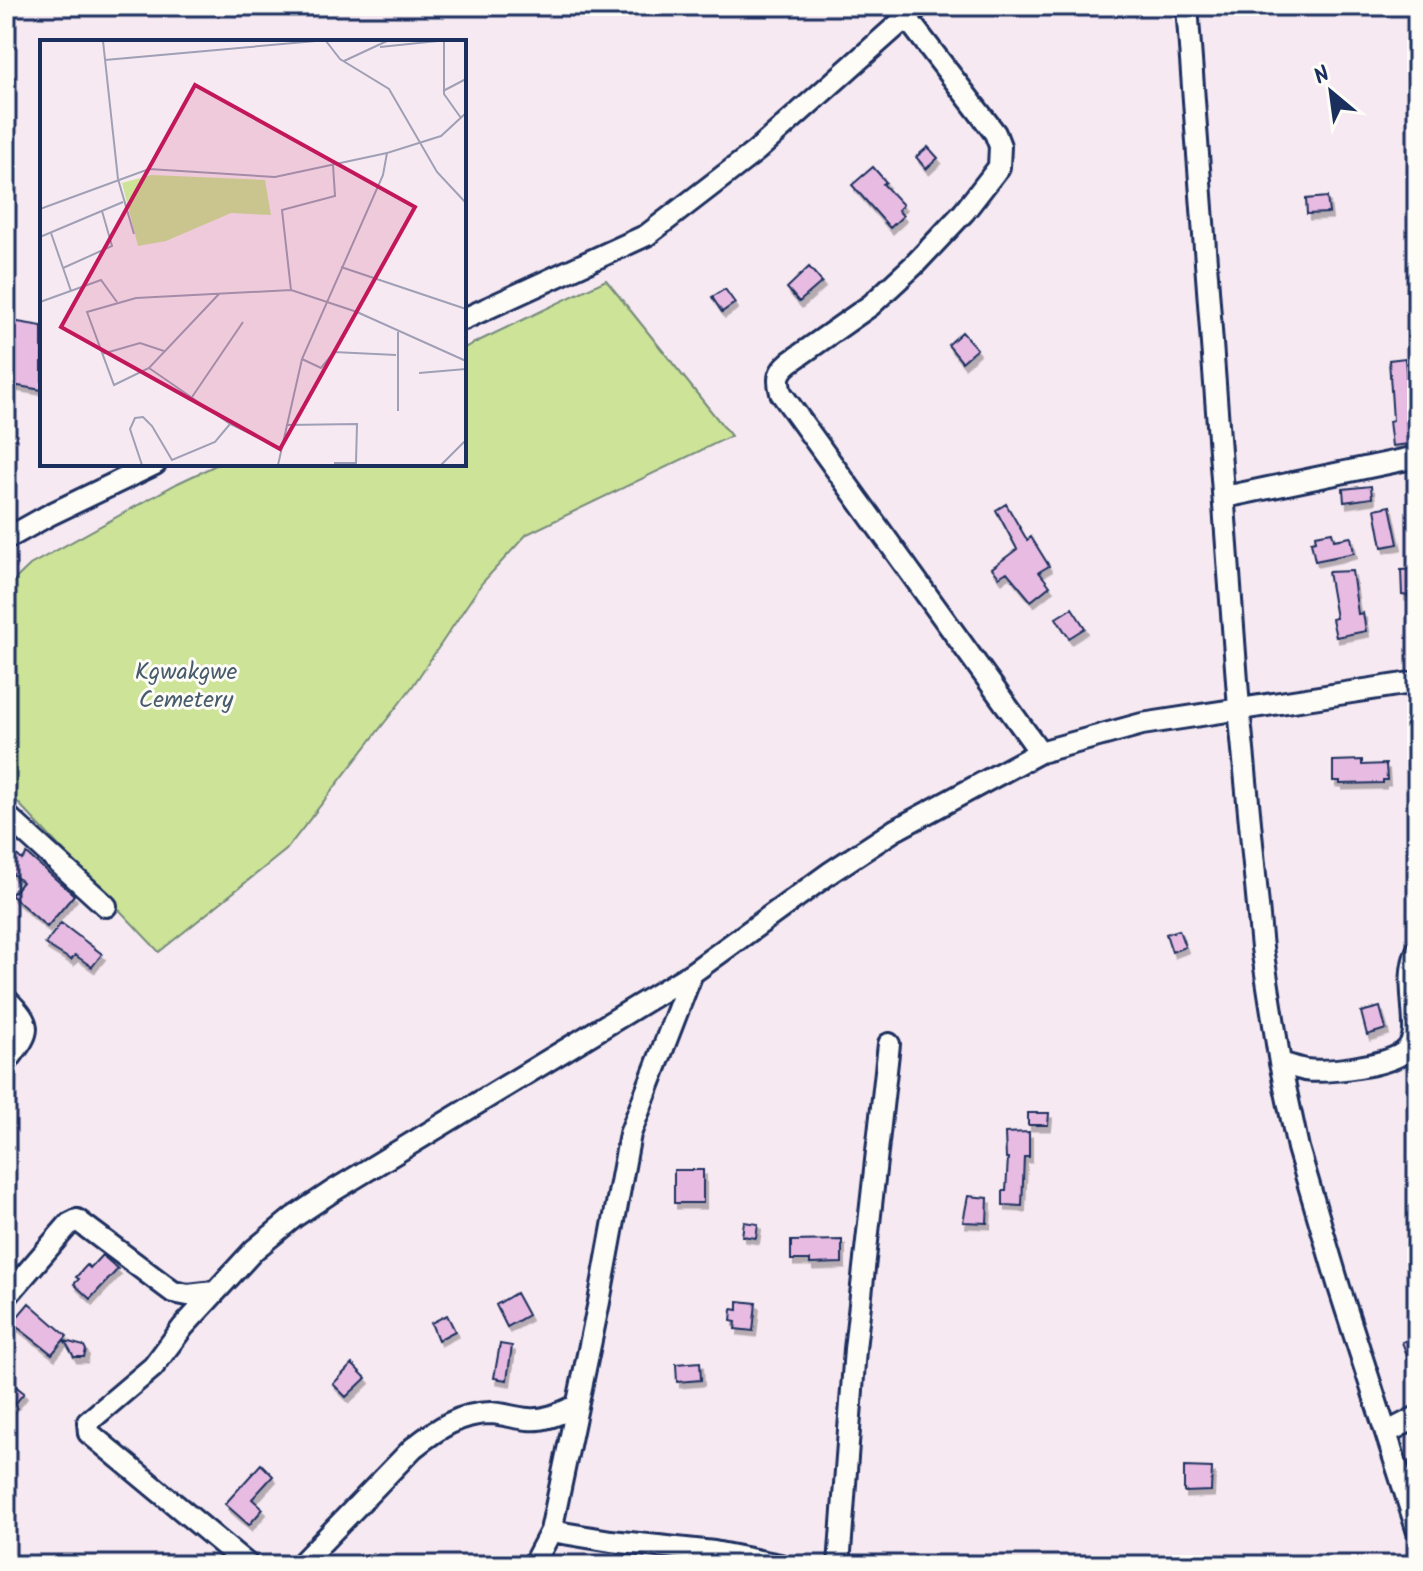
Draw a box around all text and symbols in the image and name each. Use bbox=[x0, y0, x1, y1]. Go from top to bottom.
inset map bbox=[40, 40, 466, 466]
north arrow bbox=[1291, 52, 1371, 132]
text: N bbox=[1308, 58, 1337, 95]
park label: Kgwakgwe Cemetery bbox=[135, 653, 237, 720]

